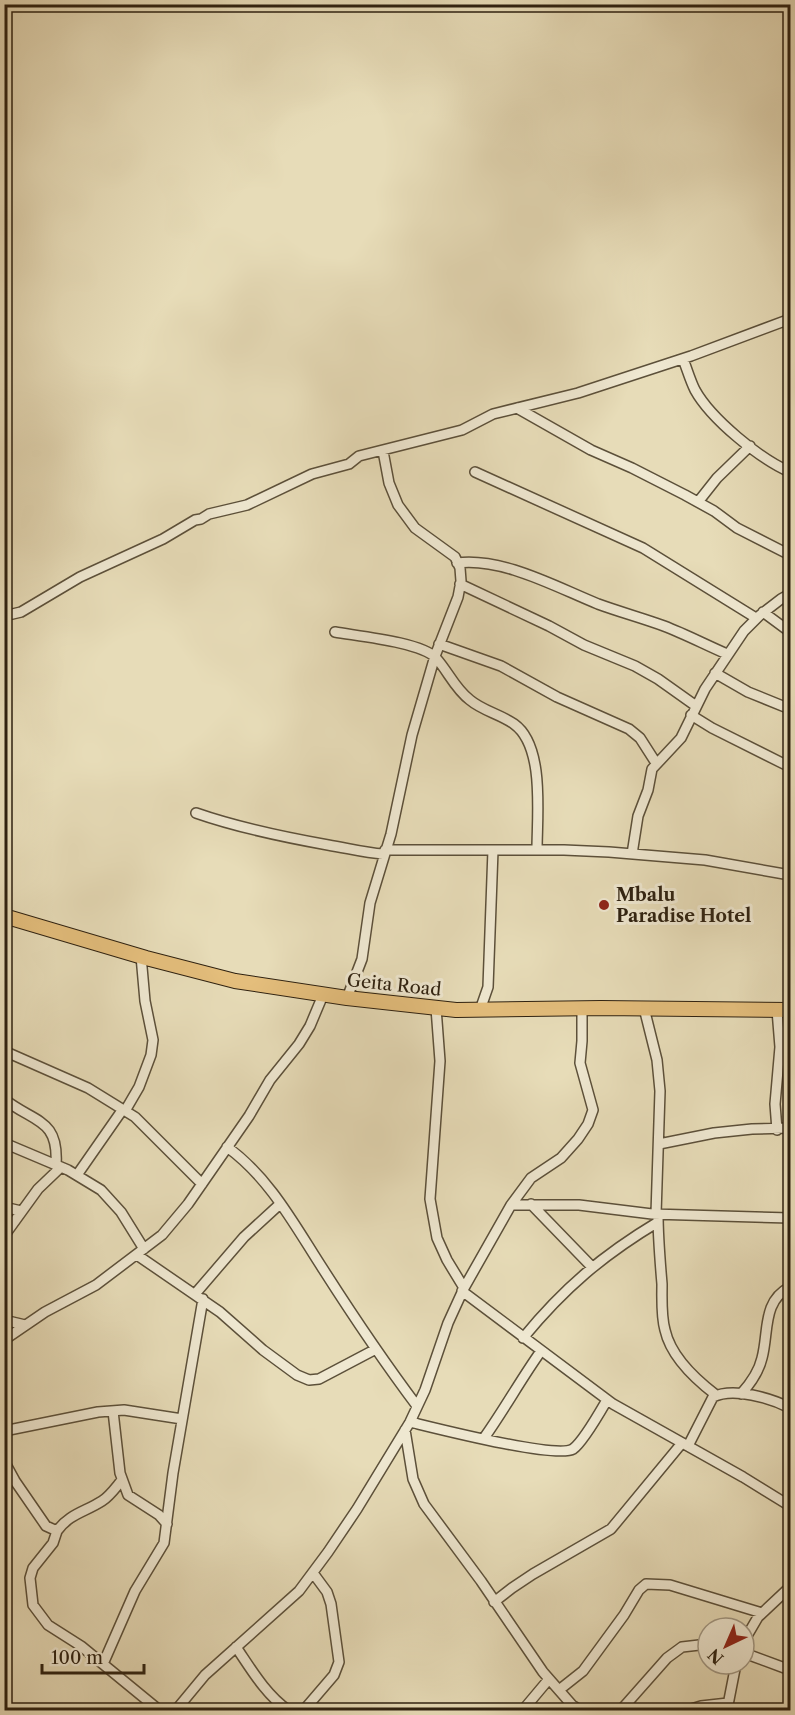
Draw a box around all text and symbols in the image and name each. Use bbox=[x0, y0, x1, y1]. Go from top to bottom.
place label: Mbalu Paradise Hotel bbox=[616, 884, 751, 927]
marker: Mbalu Paradise Hotel bbox=[597, 898, 611, 912]
street label: Geita Road bbox=[346, 969, 442, 1001]
north arrow bbox=[696, 1616, 756, 1676]
scale bar bbox=[42, 1637, 144, 1675]
text: N bbox=[704, 1645, 728, 1669]
text: 100 m bbox=[51, 1647, 103, 1669]

